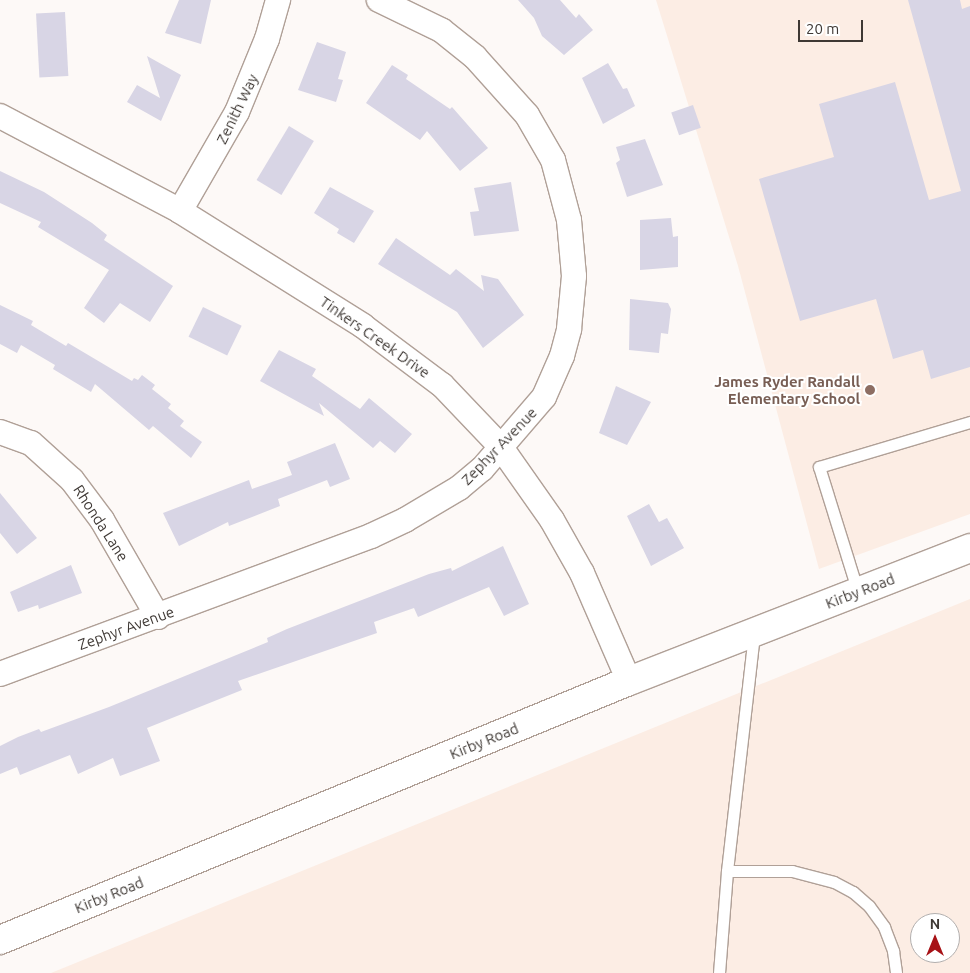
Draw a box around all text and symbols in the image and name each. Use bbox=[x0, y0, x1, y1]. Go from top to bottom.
scale bar bbox=[800, 10, 865, 42]
text: 20 m bbox=[806, 20, 839, 37]
street label: Zenith Way bbox=[212, 71, 262, 147]
street label: Tinkers Creek Drive bbox=[317, 292, 433, 382]
place label: James Ryder Randall Elementary School bbox=[714, 372, 860, 407]
marker: James Ryder Randall Elementary School bbox=[864, 384, 876, 396]
street label: Zephyr Avenue bbox=[458, 403, 540, 489]
street label: Rhonda Lane bbox=[70, 481, 132, 565]
street label: Kirby Road bbox=[823, 570, 897, 612]
street label: Zephyr Avenue bbox=[76, 602, 176, 654]
street label: Kirby Road bbox=[447, 719, 521, 763]
street label: Kirby Road bbox=[72, 873, 146, 917]
north arrow bbox=[910, 913, 960, 963]
text: N bbox=[930, 916, 940, 932]

